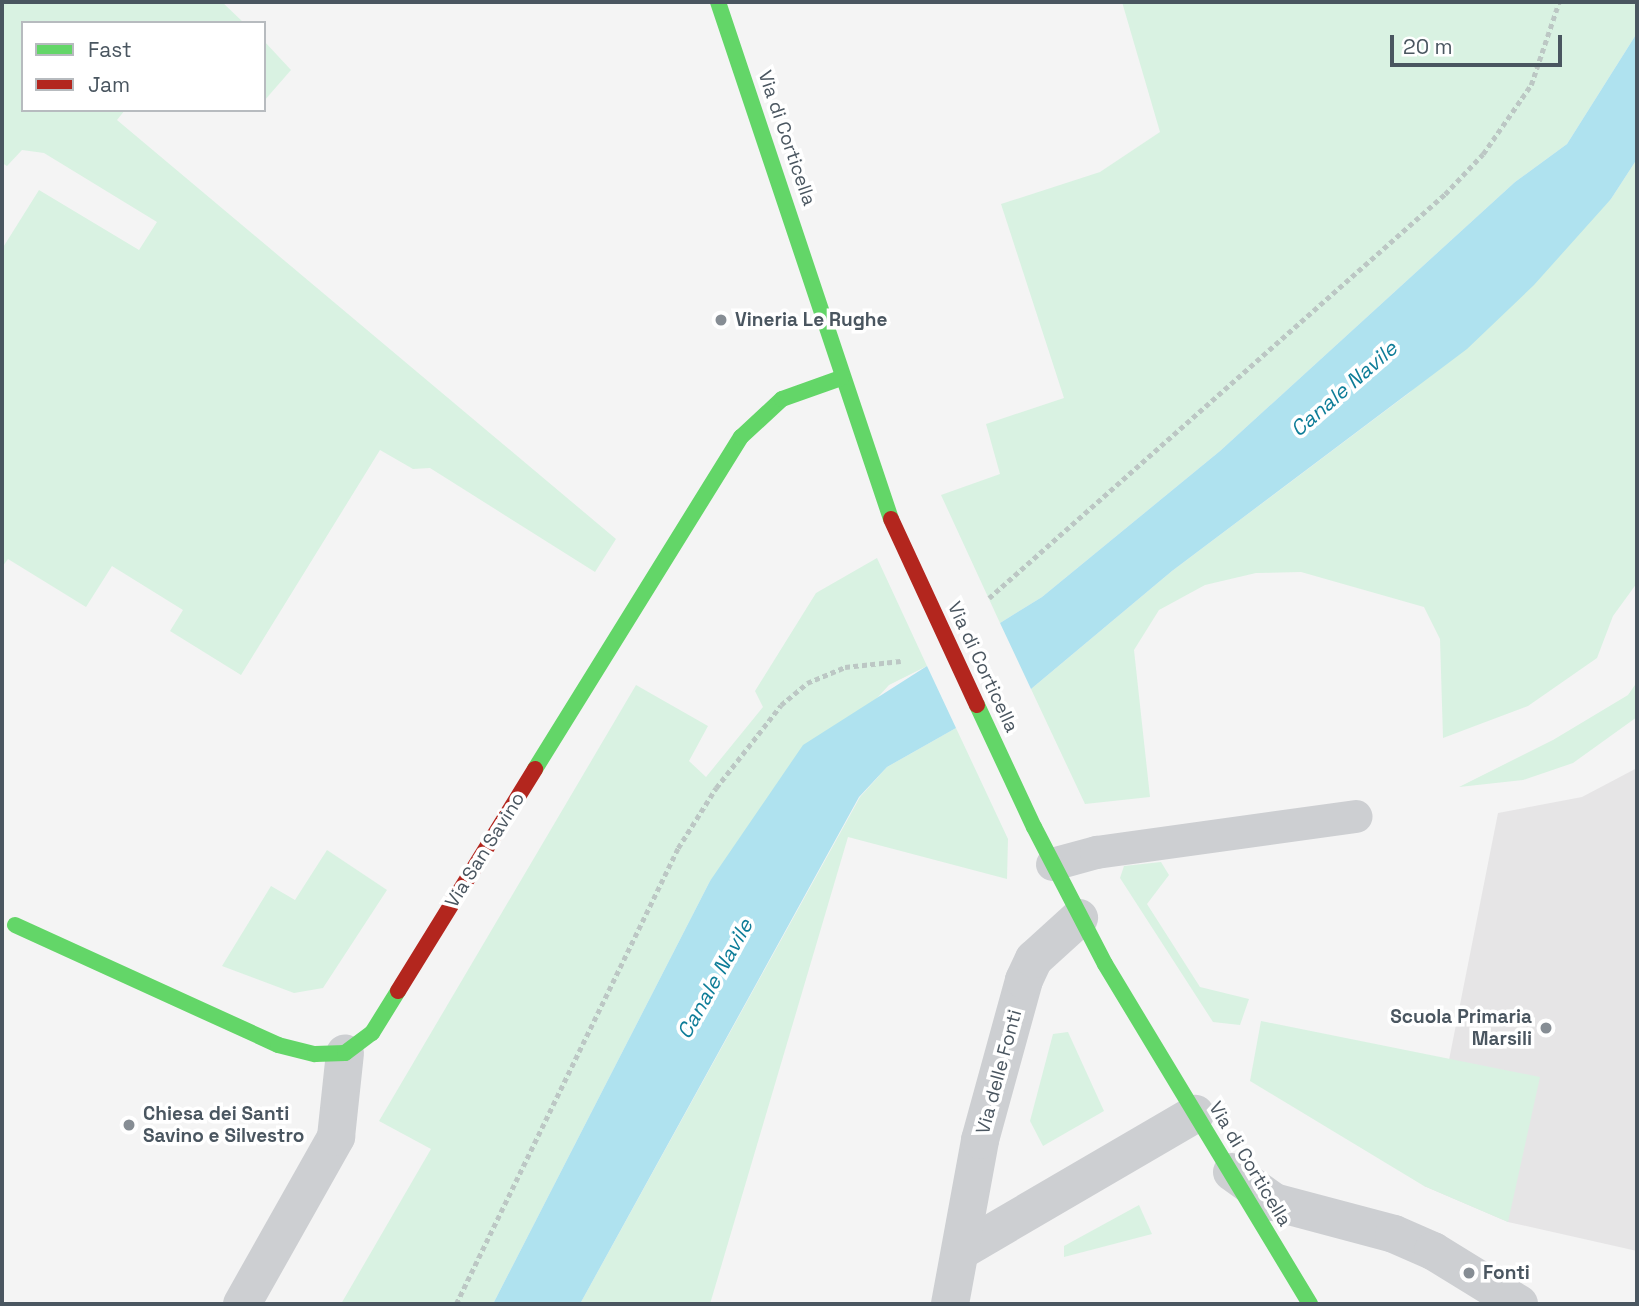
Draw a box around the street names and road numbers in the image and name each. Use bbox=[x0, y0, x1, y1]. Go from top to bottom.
street label: Via di Corticella bbox=[753, 67, 821, 209]
street label: Via di Corticella bbox=[943, 598, 1023, 736]
street label: Via San Savino bbox=[440, 788, 530, 912]
street label: Via delle Fonti bbox=[971, 1007, 1027, 1137]
street label: Via di Corticella bbox=[1204, 1098, 1296, 1230]

